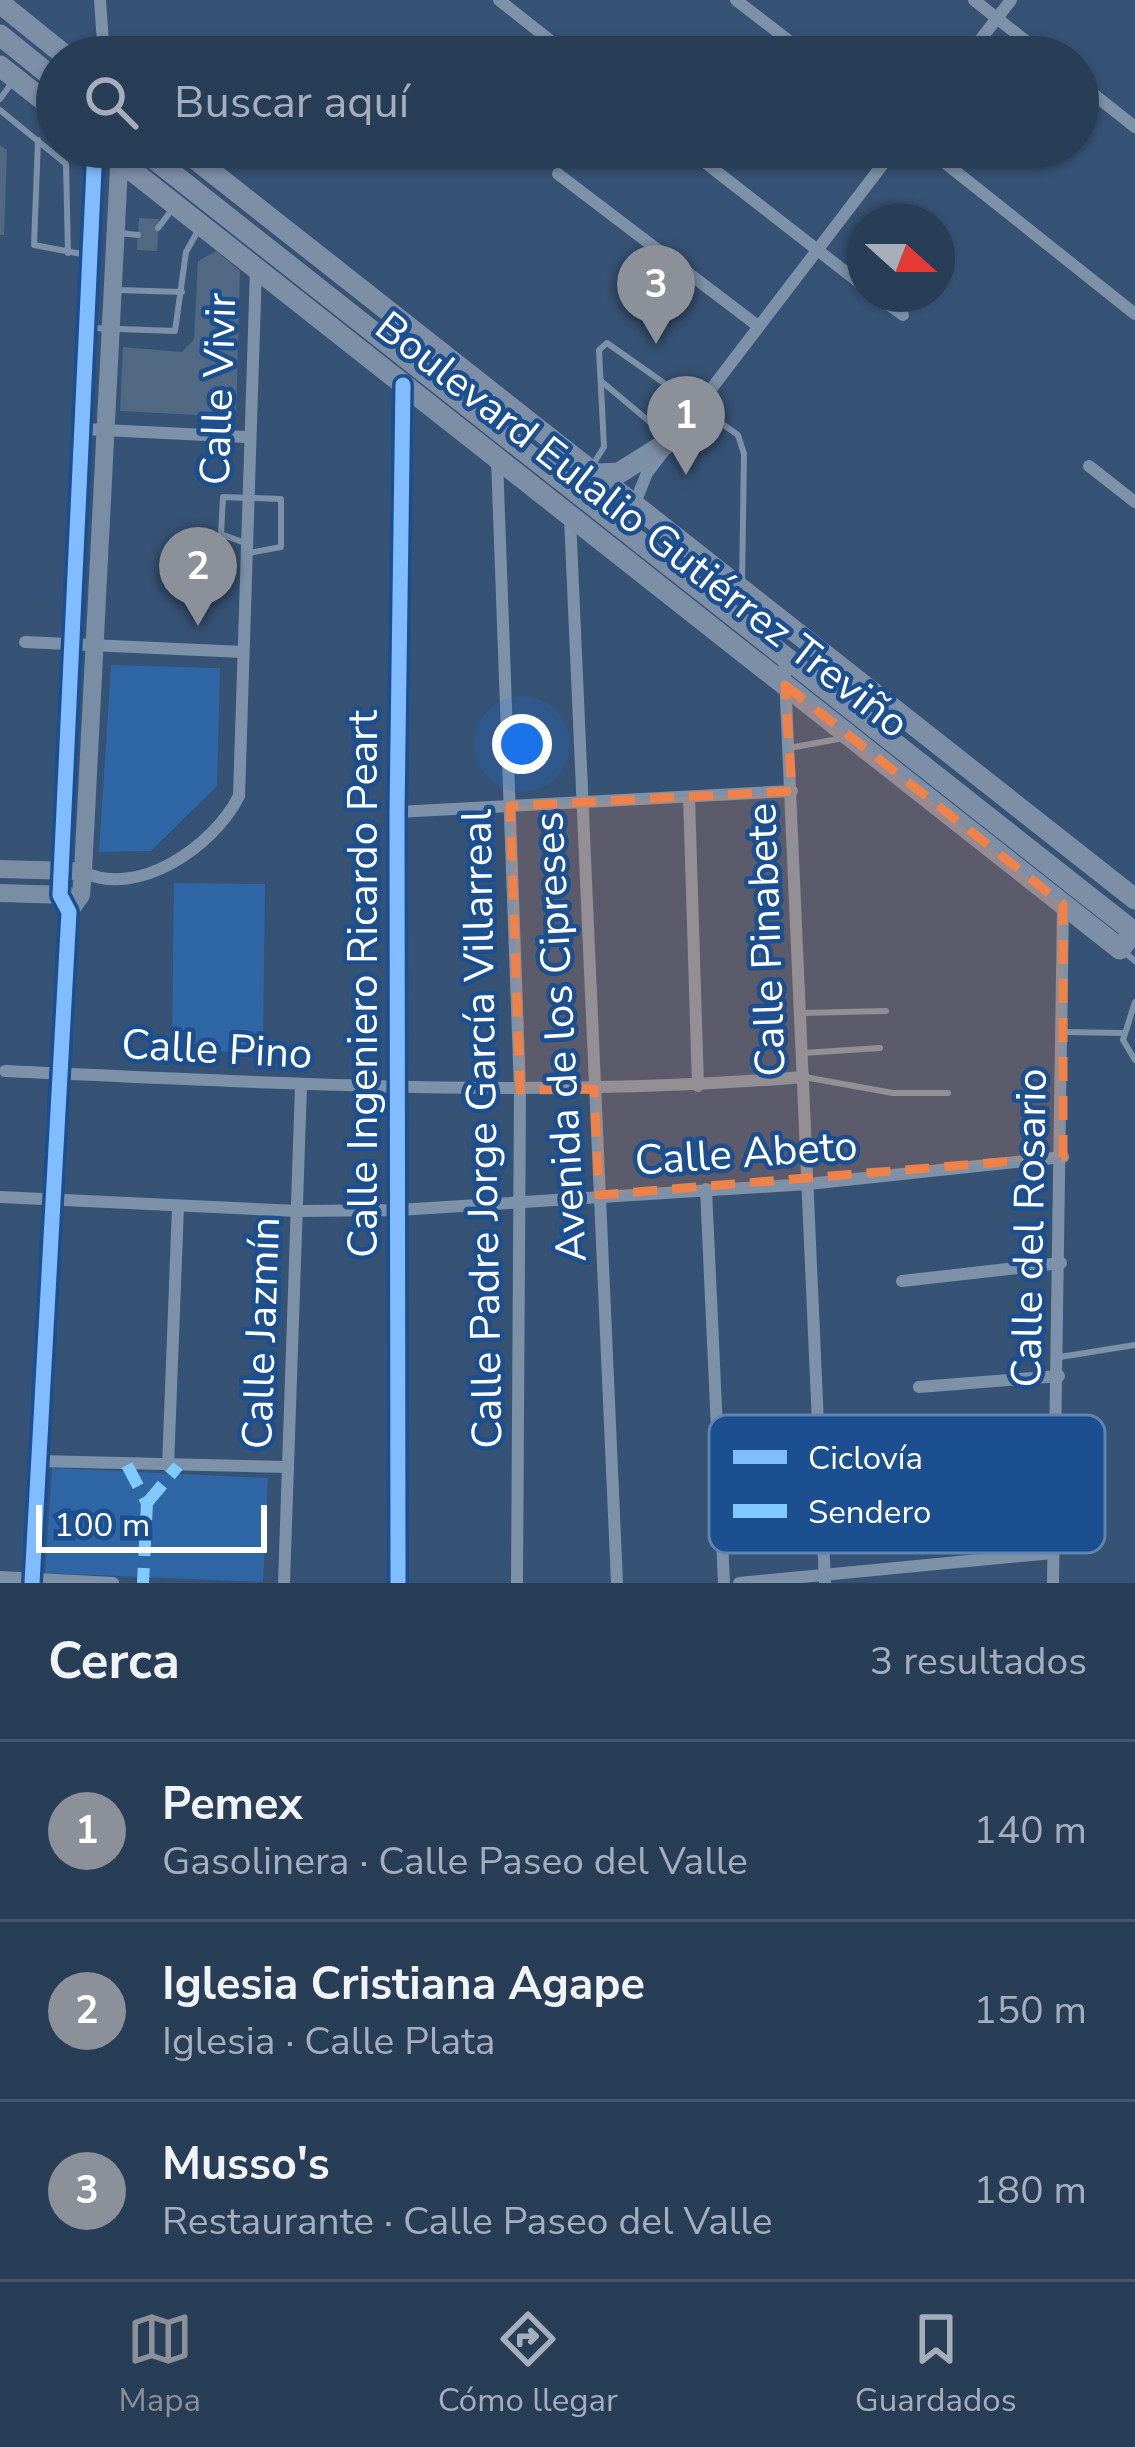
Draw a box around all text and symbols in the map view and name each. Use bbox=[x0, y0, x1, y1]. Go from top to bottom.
search box bbox=[36, 36, 1099, 168]
icon: search bbox=[78, 69, 144, 135]
text: Buscar aquí bbox=[174, 72, 409, 133]
north arrow bbox=[847, 204, 955, 312]
pin: 3 bbox=[617, 245, 695, 344]
street label: Calle Vivir bbox=[187, 292, 250, 486]
street label: Boulevard Eulalio Gutiérrez Treviño bbox=[363, 299, 921, 752]
pin: 1 bbox=[647, 376, 725, 475]
pin: 2 bbox=[159, 527, 237, 626]
street label: Calle Ingeniero Ricardo Peart bbox=[335, 710, 392, 1258]
your location bbox=[492, 714, 552, 774]
street label: Calle Pinabete bbox=[733, 802, 800, 1078]
street label: Calle Padre Jorge García Villarreal bbox=[448, 808, 517, 1449]
street label: Avenida de los Cipreses bbox=[520, 810, 601, 1264]
street label: Calle Pino bbox=[120, 1016, 314, 1083]
street label: Calle del Rosario bbox=[998, 1068, 1061, 1388]
street label: Calle Abeto bbox=[633, 1117, 859, 1190]
street label: Calle Jazmín bbox=[229, 1216, 294, 1450]
legend bbox=[709, 1415, 1105, 1553]
text: Ciclovía bbox=[808, 1436, 923, 1481]
text: Sendero bbox=[808, 1490, 931, 1535]
scale bar bbox=[36, 1499, 267, 1552]
text: 100 m bbox=[54, 1503, 150, 1548]
text: Cerca bbox=[48, 1626, 180, 1696]
text: 3 resultados bbox=[870, 1635, 1087, 1688]
text: Pemex bbox=[162, 1774, 303, 1835]
text: 1 bbox=[75, 1804, 99, 1857]
text: 140 m bbox=[973, 1804, 1087, 1857]
text: Gasolinera · Calle Paseo del Valle bbox=[162, 1835, 748, 1888]
text: Iglesia Cristiana Agape bbox=[162, 1954, 645, 2015]
text: 2 bbox=[75, 1984, 99, 2037]
text: 150 m bbox=[973, 1984, 1087, 2037]
text: Iglesia · Calle Plata bbox=[162, 2015, 496, 2068]
text: Musso's bbox=[162, 2134, 330, 2195]
text: 3 bbox=[75, 2164, 99, 2217]
text: 180 m bbox=[973, 2164, 1087, 2217]
text: Restaurante · Calle Paseo del Valle bbox=[162, 2195, 772, 2248]
tab: Mapa bbox=[118, 2306, 201, 2423]
tab: Cómo llegar bbox=[438, 2306, 618, 2423]
tab: Guardados bbox=[855, 2306, 1017, 2423]

